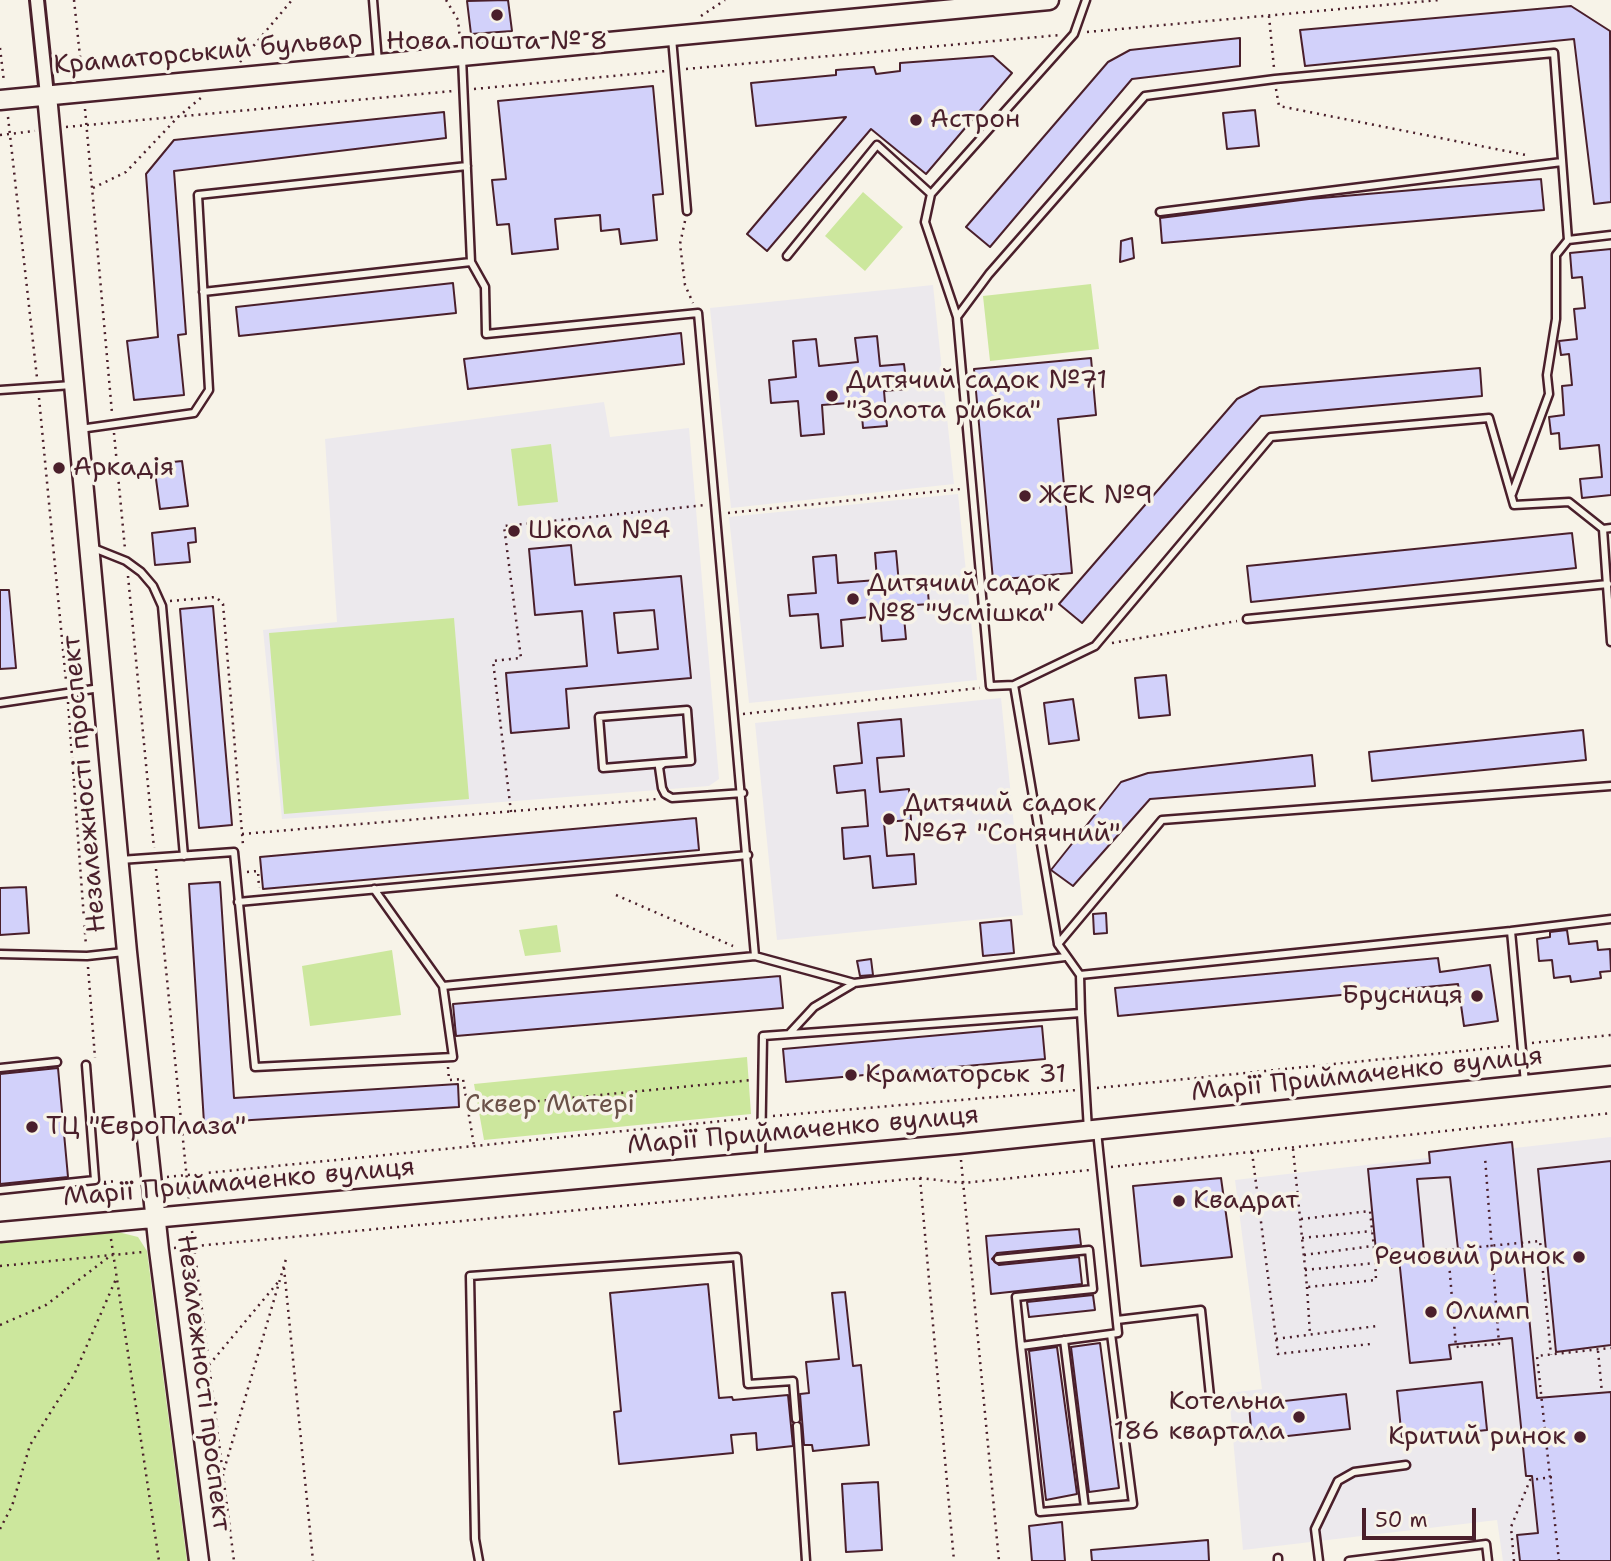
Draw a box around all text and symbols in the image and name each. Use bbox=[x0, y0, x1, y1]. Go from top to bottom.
marker: Нова пошта № 8 bbox=[489, 7, 505, 23]
street label: Краматорський бульвар bbox=[52, 24, 364, 82]
place label: Нова пошта № 8 bbox=[386, 26, 608, 58]
place label: Астрон bbox=[930, 104, 1020, 136]
marker: Астрон bbox=[908, 112, 924, 128]
place label: Дитячий садок №71 "Золота рибка" bbox=[846, 365, 1107, 426]
marker: Дитячий садок №71 "Золота рибка" bbox=[824, 388, 840, 404]
place label: Аркадія bbox=[73, 452, 174, 484]
marker: Аркадія bbox=[51, 460, 67, 476]
place label: ЖЕК №9 bbox=[1039, 480, 1153, 512]
marker: ЖЕК №9 bbox=[1017, 488, 1033, 504]
place label: Школа №4 bbox=[528, 515, 671, 547]
marker: Школа №4 bbox=[506, 523, 522, 539]
place label: Дитячий садок №8 "Усмішка" bbox=[867, 568, 1060, 630]
marker: Дитячий садок №8 "Усмішка" bbox=[845, 591, 861, 607]
street label: Незалежності проспект bbox=[56, 634, 114, 934]
place label: Дитячий садок №67 "Сонячний" bbox=[903, 788, 1121, 850]
marker: Дитячий садок №67 "Сонячний" bbox=[881, 811, 897, 827]
place label: Брусниця bbox=[1342, 980, 1463, 1012]
marker: Брусниця bbox=[1469, 988, 1485, 1004]
street label: Марії Приймаченко вулиця bbox=[1190, 1041, 1544, 1109]
place label: Краматорськ 31 bbox=[865, 1059, 1066, 1091]
marker: Краматорськ 31 bbox=[843, 1067, 859, 1083]
park label: Сквер Матері bbox=[465, 1089, 635, 1121]
street label: Марії Приймаченко вулиця bbox=[626, 1100, 980, 1162]
place label: ТЦ "ЕвроПлаза" bbox=[46, 1111, 246, 1143]
marker: ТЦ "ЕвроПлаза" bbox=[24, 1119, 40, 1135]
street label: Марії Приймаченко вулиця bbox=[62, 1152, 416, 1214]
place label: Квадрат bbox=[1193, 1185, 1299, 1217]
marker: Квадрат bbox=[1171, 1193, 1187, 1209]
street label: Незалежності проспект bbox=[169, 1233, 237, 1533]
place label: Речовий ринок bbox=[1374, 1241, 1565, 1273]
marker: Речовий ринок bbox=[1571, 1249, 1587, 1265]
place label: Олимп bbox=[1445, 1296, 1530, 1328]
marker: Олимп bbox=[1423, 1304, 1439, 1320]
place label: Котельна 186 квартала bbox=[1113, 1386, 1285, 1448]
marker: Котельна 186 квартала bbox=[1291, 1409, 1307, 1425]
place label: Критий ринок bbox=[1388, 1421, 1566, 1453]
marker: Критий ринок bbox=[1572, 1429, 1588, 1445]
scale bar bbox=[1366, 1494, 1480, 1538]
text: 50 m bbox=[1375, 1506, 1428, 1534]

